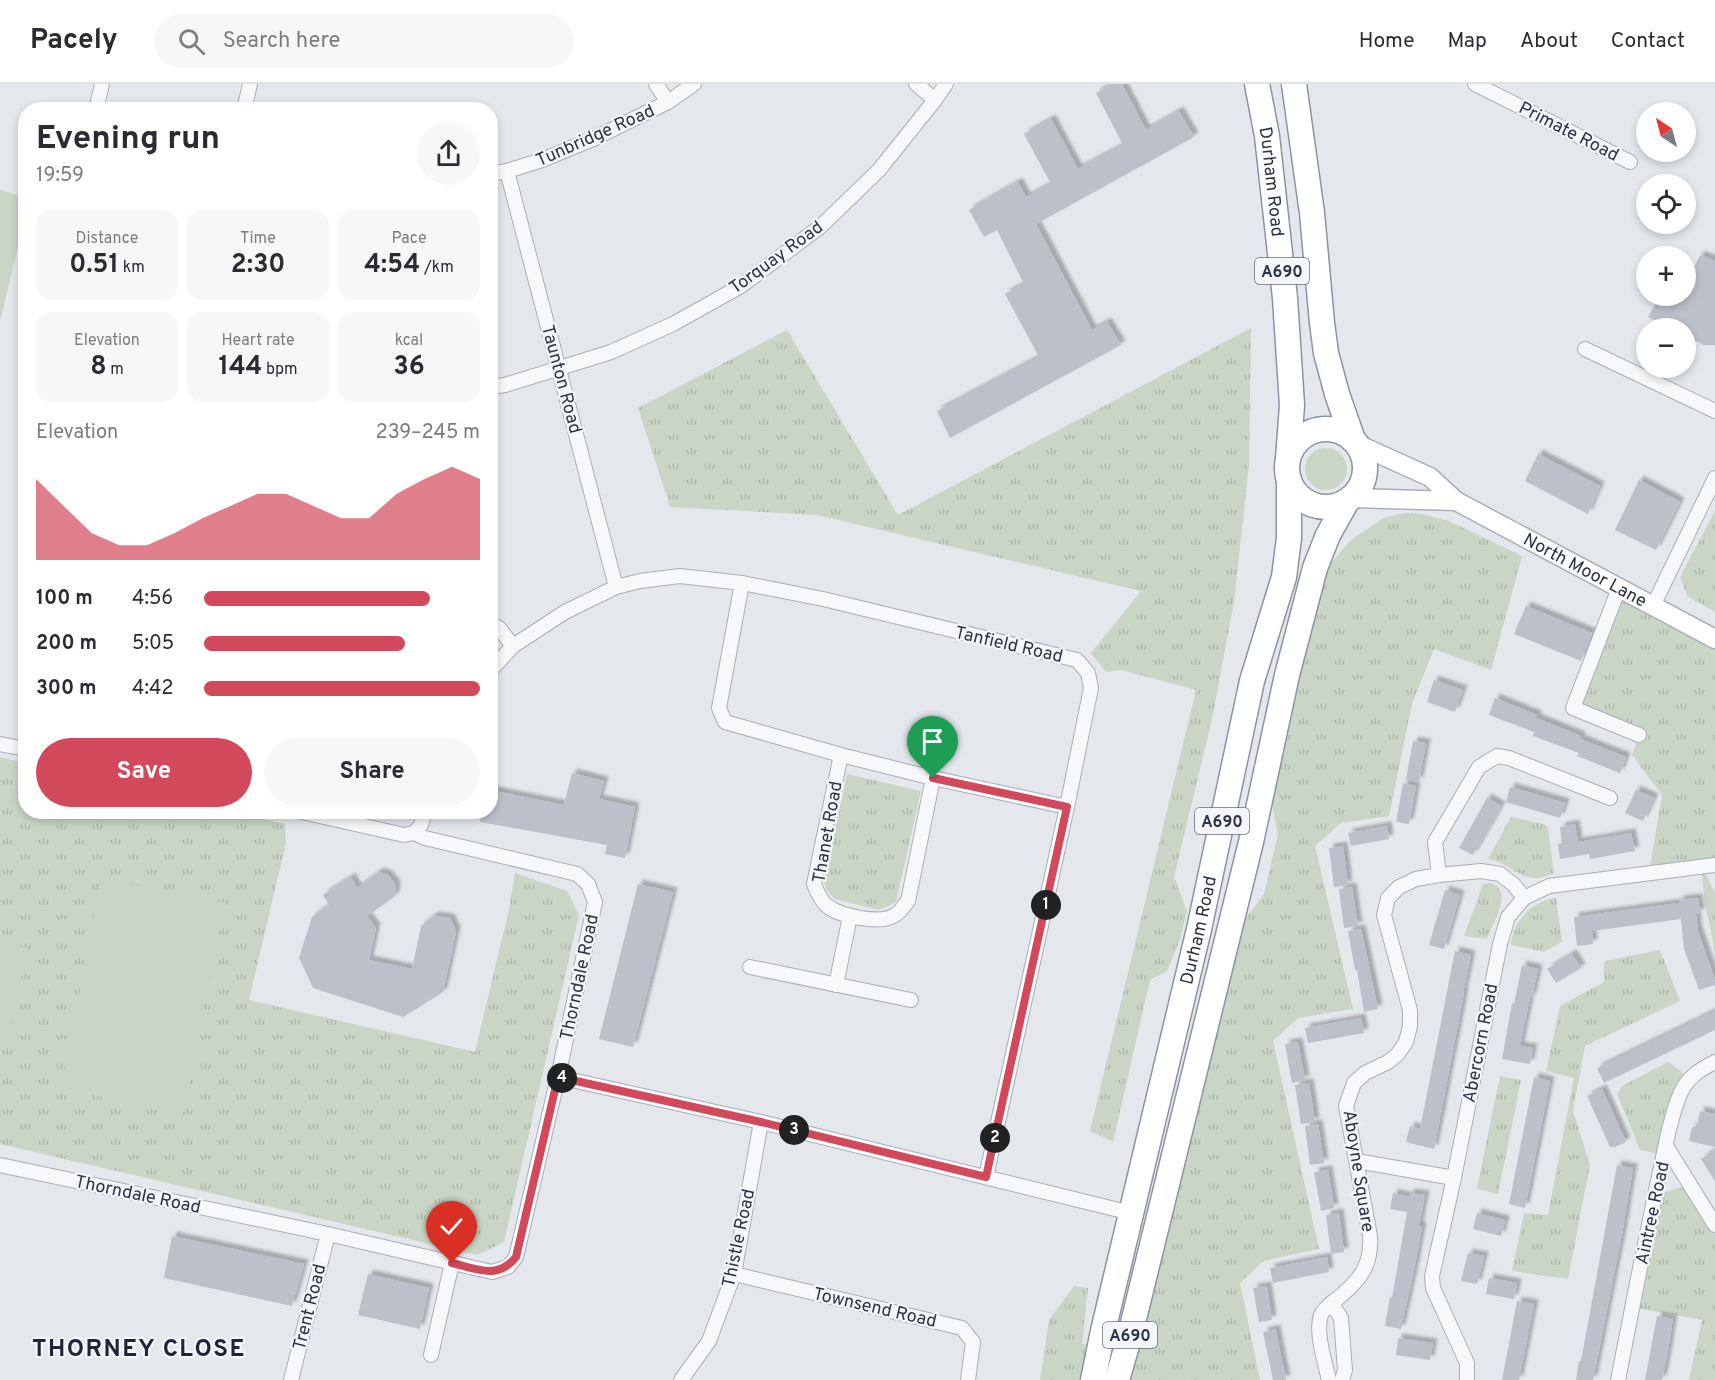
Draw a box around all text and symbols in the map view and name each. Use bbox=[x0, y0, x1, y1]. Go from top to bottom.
search box bbox=[154, 14, 574, 68]
text: Pacely bbox=[30, 23, 118, 59]
icon: search bbox=[175, 25, 208, 58]
text: Search here bbox=[223, 28, 340, 55]
text: Home bbox=[1359, 28, 1415, 55]
text: Map bbox=[1448, 28, 1487, 55]
text: About bbox=[1520, 28, 1578, 55]
text: Contact bbox=[1611, 28, 1685, 55]
street label: Primate Road bbox=[1514, 97, 1622, 167]
street label: Tunbridge Road bbox=[533, 100, 658, 173]
north arrow bbox=[1636, 102, 1696, 162]
map controls bbox=[1636, 102, 1696, 378]
text: Evening run bbox=[36, 119, 220, 161]
button: share bbox=[417, 122, 480, 185]
street label: Durham Road bbox=[1252, 125, 1288, 238]
text: 19:59 bbox=[36, 163, 84, 189]
button: locate bbox=[1636, 174, 1696, 234]
street label: Torquay Road bbox=[725, 216, 828, 300]
text: Distance bbox=[76, 229, 138, 249]
text: Time bbox=[240, 229, 276, 249]
text: Pace bbox=[391, 229, 427, 249]
button: + bbox=[1636, 246, 1696, 306]
text: 0.51 bbox=[69, 249, 119, 282]
text: 2:30 bbox=[231, 249, 285, 282]
text: 4:54 bbox=[364, 249, 420, 282]
text: km bbox=[119, 258, 145, 278]
text: /km bbox=[420, 258, 454, 278]
road number: A690 bbox=[1255, 258, 1309, 284]
button: − bbox=[1636, 318, 1696, 378]
street label: Taunton Road bbox=[535, 323, 586, 436]
text: Elevation bbox=[74, 331, 140, 351]
text: Heart rate bbox=[221, 331, 295, 351]
text: kcal bbox=[395, 331, 423, 351]
text: 8 bbox=[90, 351, 107, 384]
text: 144 bbox=[218, 351, 262, 384]
text: 36 bbox=[393, 351, 425, 384]
text: m bbox=[107, 360, 124, 380]
text: bpm bbox=[262, 360, 298, 380]
text: Elevation bbox=[36, 420, 118, 446]
text: 239–245 m bbox=[375, 420, 480, 446]
street label: North Moor Lane bbox=[1519, 529, 1650, 614]
text: 100 m bbox=[36, 586, 93, 612]
text: 4:56 bbox=[132, 586, 173, 612]
street label: Tanfield Road bbox=[952, 622, 1065, 669]
text: 200 m bbox=[36, 631, 97, 657]
text: 5:05 bbox=[132, 631, 174, 657]
text: 300 m bbox=[36, 676, 97, 702]
text: 4:42 bbox=[132, 676, 174, 702]
pin bbox=[907, 716, 958, 778]
icon: arrive bbox=[916, 725, 949, 758]
button: Save bbox=[36, 738, 252, 807]
button: Share bbox=[264, 738, 480, 807]
street label: Thanet Road bbox=[808, 780, 849, 885]
road number: A690 bbox=[1195, 808, 1249, 834]
street label: Durham Road bbox=[1176, 874, 1223, 987]
pin: 1 bbox=[1031, 890, 1061, 920]
text: 1 bbox=[1043, 895, 1049, 915]
street label: Thorndale Road bbox=[556, 912, 605, 1042]
street label: Abercorn Road bbox=[1459, 982, 1504, 1105]
pin: 4 bbox=[547, 1063, 577, 1093]
text: 4 bbox=[557, 1068, 567, 1088]
street label: Aboyne Square bbox=[1337, 1108, 1379, 1234]
pin: 3 bbox=[779, 1115, 809, 1145]
text: 3 bbox=[789, 1120, 799, 1140]
pin: 2 bbox=[980, 1123, 1010, 1153]
text: 2 bbox=[990, 1128, 1000, 1148]
street label: Aintree Road bbox=[1631, 1160, 1676, 1267]
street label: Thorndale Road bbox=[73, 1171, 203, 1220]
street label: Thistle Road bbox=[718, 1187, 761, 1290]
pin bbox=[426, 1201, 477, 1263]
icon: check bbox=[435, 1210, 468, 1243]
street label: Trent Road bbox=[289, 1262, 332, 1353]
street label: Townsend Road bbox=[811, 1283, 939, 1334]
road number: A690 bbox=[1103, 1322, 1157, 1348]
district label: THORNEY CLOSE bbox=[32, 1335, 246, 1365]

